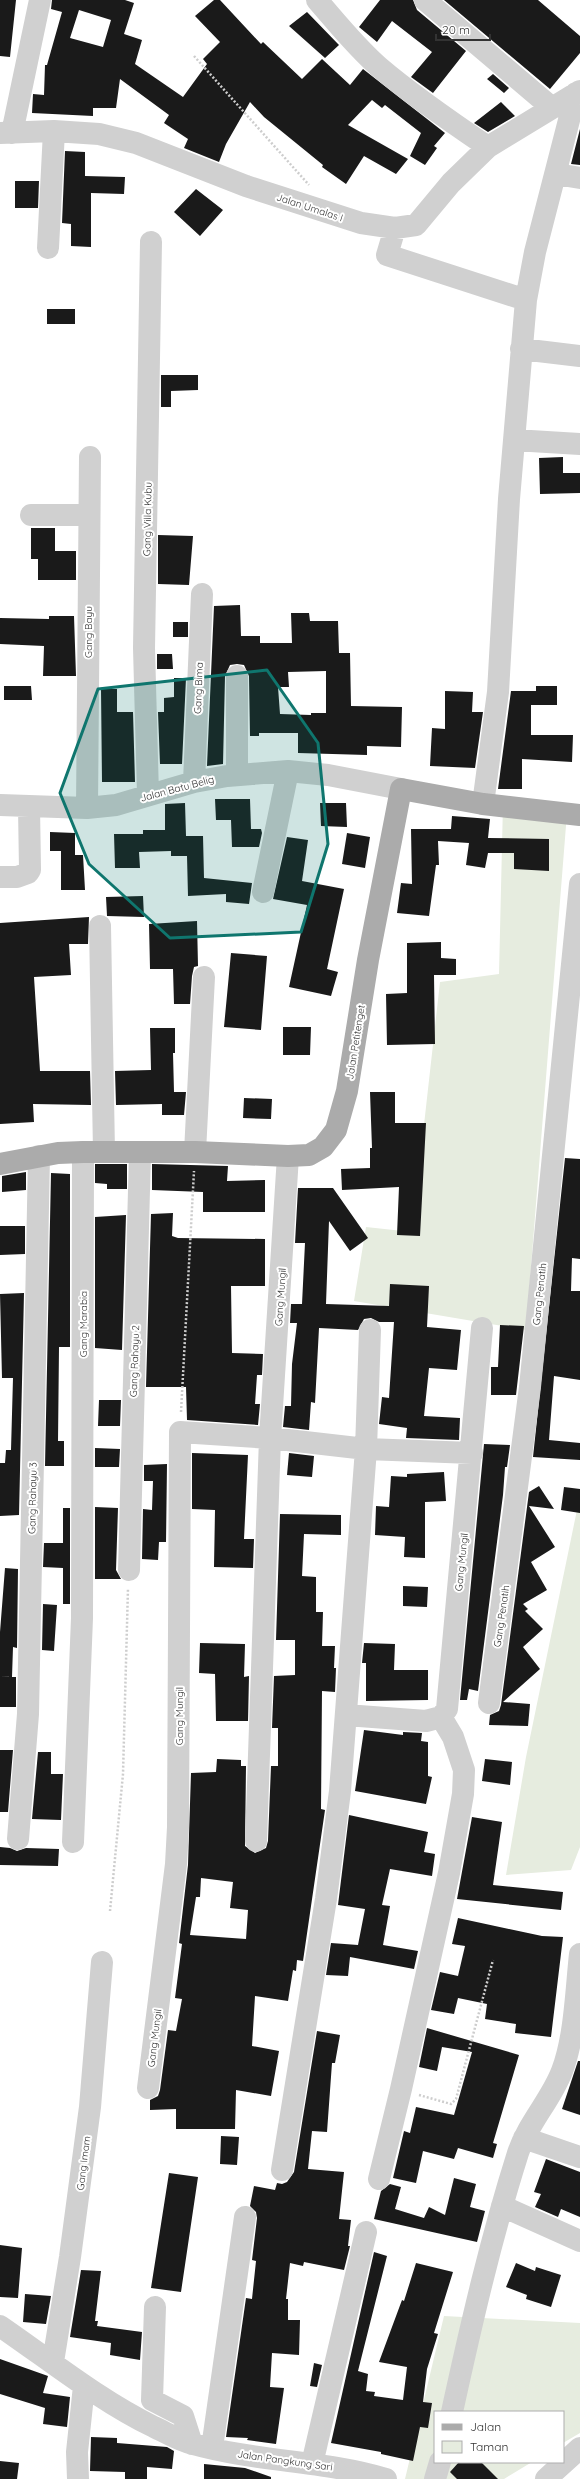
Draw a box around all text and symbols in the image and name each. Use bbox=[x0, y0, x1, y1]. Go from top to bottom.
scale bar bbox=[436, 16, 490, 42]
text: 20 m bbox=[442, 22, 470, 37]
street label: Jalan Umalas I bbox=[275, 191, 345, 224]
street label: Gang Villa Kubu bbox=[140, 482, 155, 556]
street label: Gang Bayu bbox=[82, 606, 95, 658]
street label: Gang Bima bbox=[191, 662, 206, 714]
street label: Jalan Batu Belig bbox=[139, 772, 215, 805]
street label: Jalan Petitenget bbox=[343, 1003, 368, 1080]
street label: Gang Penatih bbox=[530, 1262, 549, 1326]
street label: Gang Mungil bbox=[272, 1267, 289, 1327]
street label: Gang Marabia bbox=[77, 1291, 90, 1357]
street label: Gang Rahayu 2 bbox=[127, 1324, 142, 1397]
street label: Gang Rahayu 3 bbox=[25, 1462, 40, 1534]
street label: Gang Mungil bbox=[452, 1532, 471, 1592]
street label: Gang Penatih bbox=[491, 1584, 512, 1648]
street label: Gang Mungil bbox=[173, 1687, 186, 1745]
street label: Gang Mungil bbox=[144, 2008, 165, 2068]
street label: Gang Imam bbox=[74, 2135, 93, 2191]
legend bbox=[434, 2411, 564, 2463]
text: Jalan bbox=[470, 2419, 501, 2434]
text: Taman bbox=[470, 2439, 508, 2454]
street label: Jalan Pangkung Sari bbox=[236, 2447, 333, 2474]

